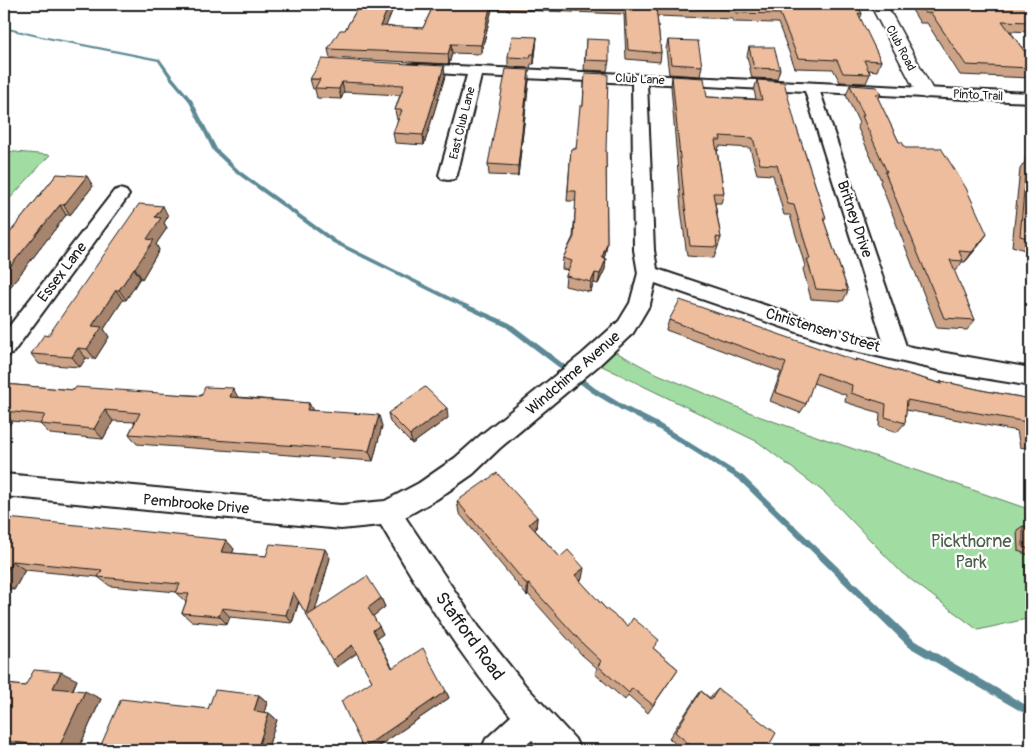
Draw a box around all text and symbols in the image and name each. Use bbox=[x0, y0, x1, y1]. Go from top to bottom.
street label: Club Road bbox=[882, 23, 919, 74]
street label: Club Lane bbox=[615, 71, 665, 88]
street label: East Club Lane bbox=[446, 85, 479, 161]
street label: Pinto Trail bbox=[952, 87, 1004, 104]
street label: Britney Drive bbox=[832, 178, 877, 261]
street label: Essex Lane bbox=[34, 238, 91, 306]
street label: Christensen Street bbox=[763, 304, 883, 357]
street label: Windchime Avenue bbox=[522, 327, 625, 419]
street label: Pembrooke Drive bbox=[142, 490, 250, 519]
park label: Pickthorne Park bbox=[931, 530, 1011, 574]
street label: Stafford Road bbox=[430, 588, 509, 685]

